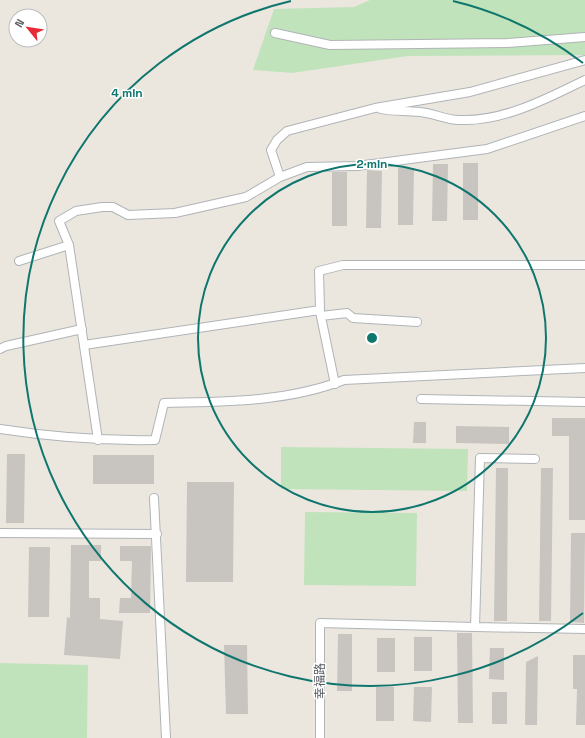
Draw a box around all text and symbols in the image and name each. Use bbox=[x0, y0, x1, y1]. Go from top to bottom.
north arrow bbox=[8, 8, 48, 48]
text: N bbox=[11, 16, 27, 30]
text: 4 min bbox=[111, 85, 143, 101]
text: 2 min bbox=[356, 156, 388, 172]
centre of rings bbox=[365, 331, 379, 345]
street label: 幸福路 bbox=[312, 663, 328, 699]

